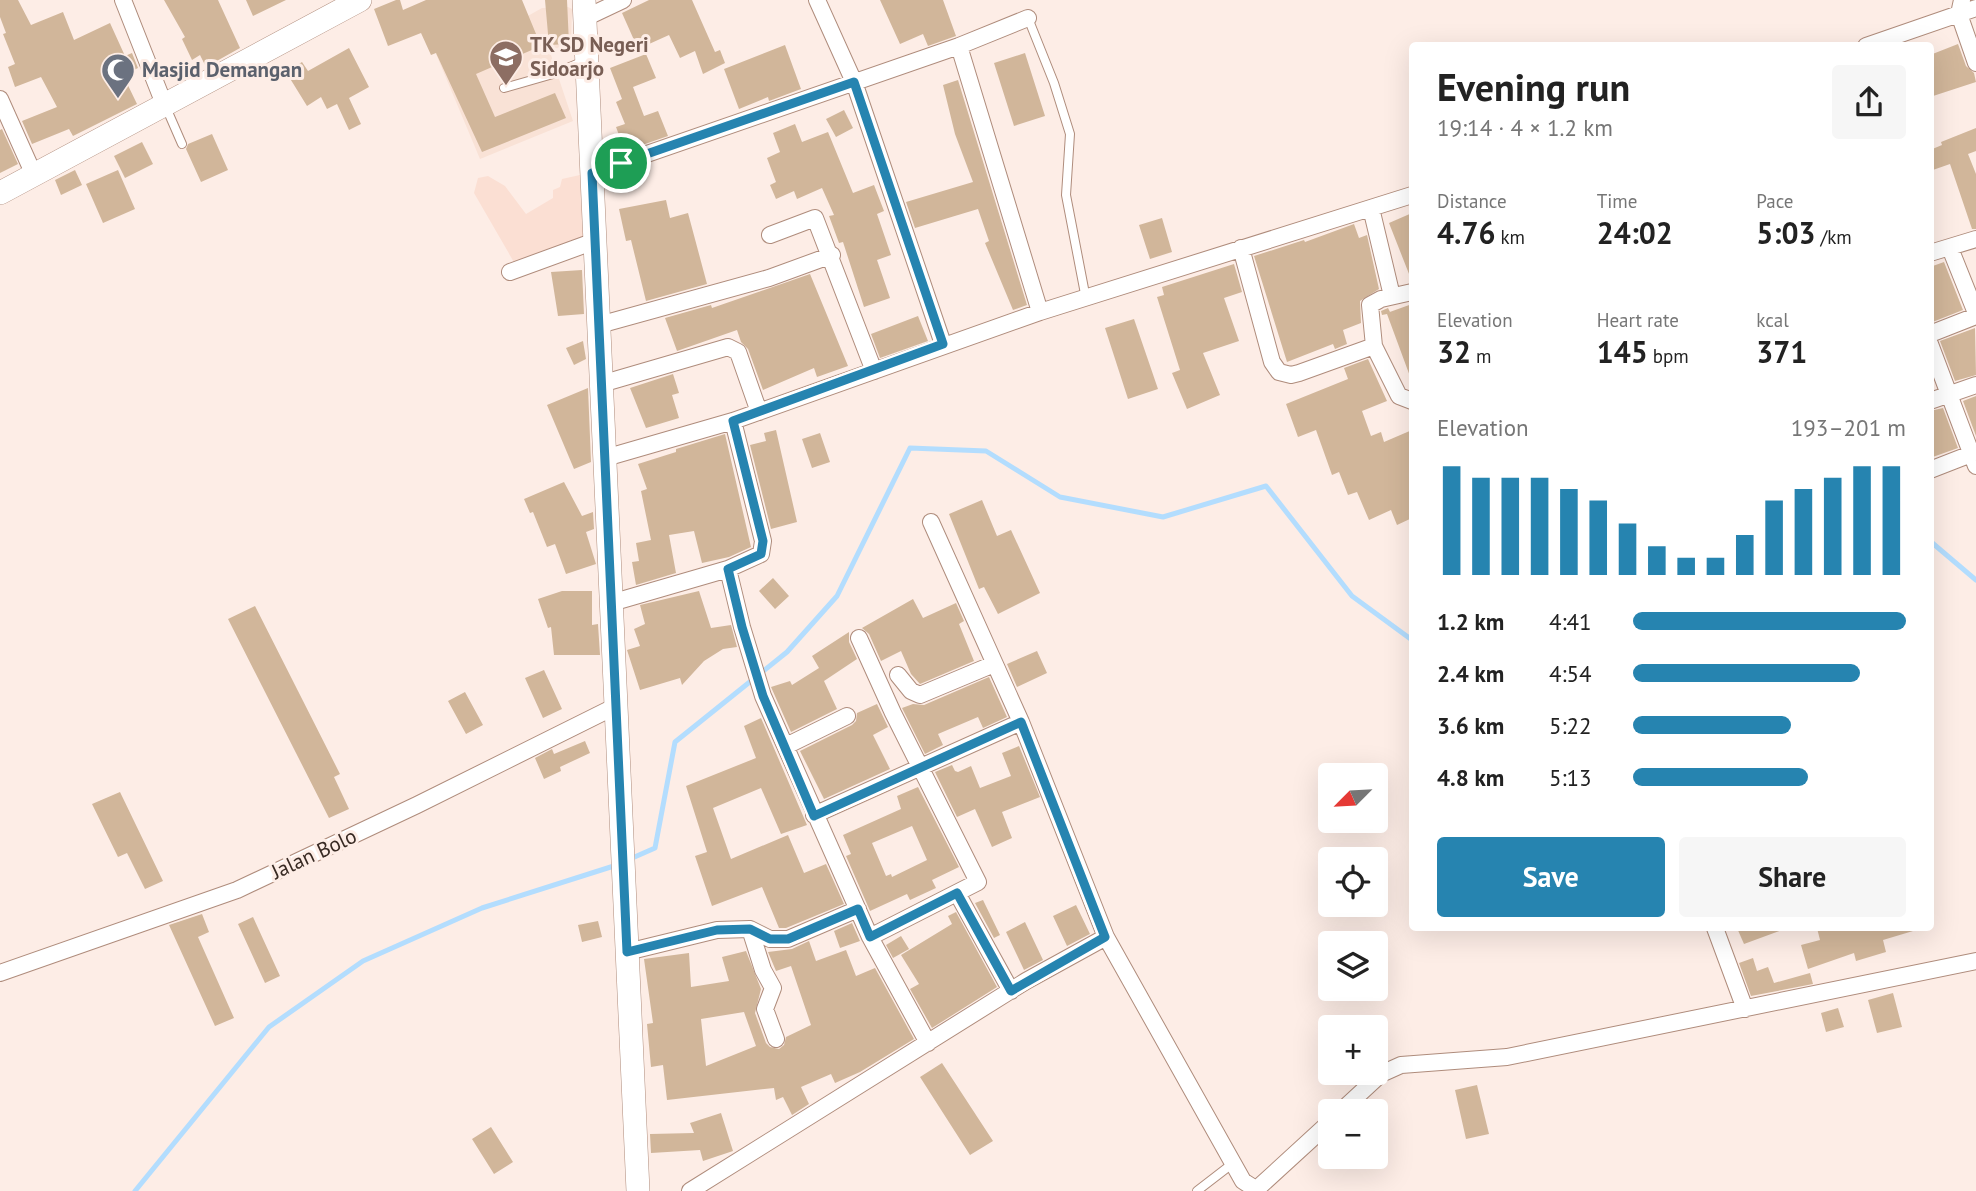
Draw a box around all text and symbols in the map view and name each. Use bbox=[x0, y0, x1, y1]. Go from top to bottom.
place label: TK SD Negeri Sidoarjo bbox=[530, 31, 649, 82]
school or university icon: TK SD Negeri Sidoarjo bbox=[487, 38, 525, 87]
mosque icon: Masjid Demangan bbox=[99, 51, 137, 100]
place label: Masjid Demangan bbox=[142, 56, 302, 83]
text: Evening run bbox=[1437, 62, 1630, 111]
button: share bbox=[1832, 65, 1906, 139]
text: 19:14 · 4 × 1.2 km bbox=[1437, 113, 1613, 142]
pin bbox=[591, 133, 651, 193]
icon: arrive bbox=[602, 144, 640, 182]
text: Distance bbox=[1437, 189, 1507, 213]
text: Time bbox=[1597, 189, 1637, 213]
text: Pace bbox=[1756, 189, 1794, 213]
text: 4.76 bbox=[1437, 213, 1495, 252]
text: 24:02 bbox=[1597, 213, 1673, 252]
text: 5:03 bbox=[1756, 213, 1815, 252]
text: km bbox=[1495, 225, 1525, 249]
text: /km bbox=[1815, 225, 1852, 249]
text: Elevation bbox=[1437, 308, 1513, 332]
text: Heart rate bbox=[1597, 308, 1679, 332]
text: kcal bbox=[1756, 308, 1789, 332]
text: 32 bbox=[1437, 332, 1471, 371]
text: 145 bbox=[1597, 332, 1648, 371]
text: 371 bbox=[1756, 332, 1807, 371]
text: m bbox=[1471, 344, 1492, 368]
text: bpm bbox=[1648, 344, 1689, 368]
text: Elevation bbox=[1437, 413, 1529, 442]
text: 193–201 m bbox=[1791, 413, 1906, 442]
text: 1.2 km bbox=[1437, 607, 1504, 636]
text: 4:41 bbox=[1549, 607, 1592, 636]
text: 2.4 km bbox=[1437, 659, 1504, 688]
text: 4:54 bbox=[1549, 659, 1592, 688]
text: 3.6 km bbox=[1437, 711, 1504, 740]
text: 5:22 bbox=[1549, 711, 1592, 740]
north arrow bbox=[1318, 763, 1388, 833]
map controls bbox=[1318, 763, 1388, 1169]
text: 4.8 km bbox=[1437, 763, 1504, 792]
text: 5:13 bbox=[1549, 763, 1592, 792]
street label: Jalan Bolo bbox=[266, 822, 361, 885]
button: Save bbox=[1437, 837, 1665, 917]
button: Share bbox=[1679, 837, 1906, 917]
button: locate bbox=[1318, 847, 1388, 917]
button: layers bbox=[1318, 931, 1388, 1001]
button: + bbox=[1318, 1015, 1388, 1085]
button: − bbox=[1318, 1099, 1388, 1169]

